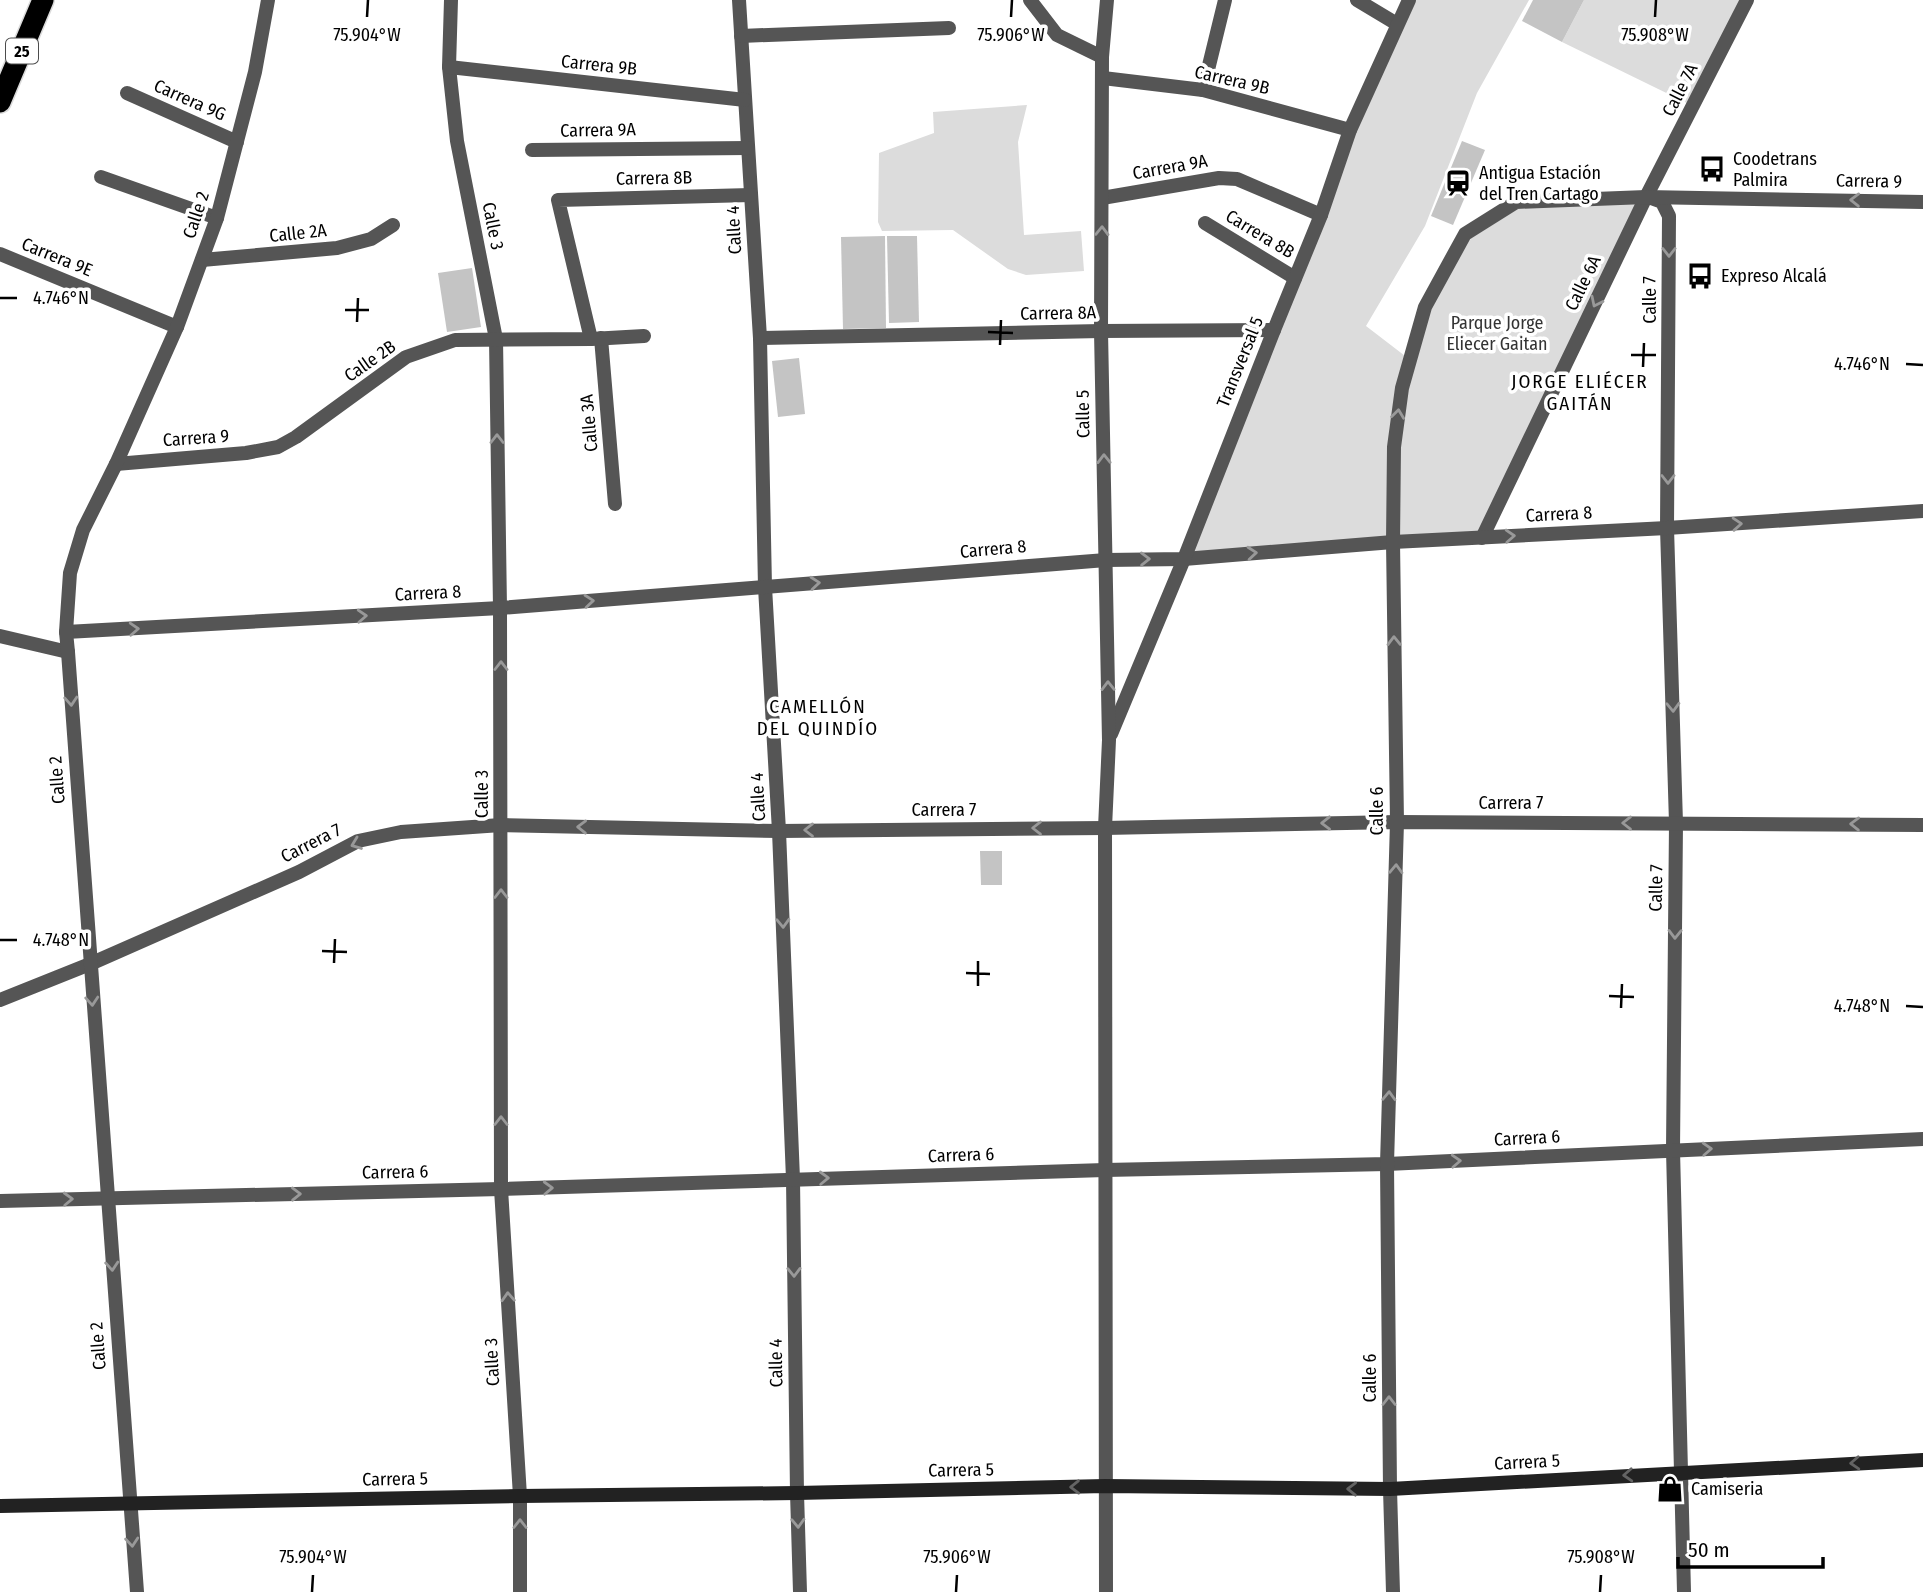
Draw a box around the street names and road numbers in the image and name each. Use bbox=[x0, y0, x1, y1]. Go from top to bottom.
road number: 25 bbox=[6, 38, 38, 64]
street label: Carrera 9B bbox=[560, 50, 638, 80]
street label: Calle 7A bbox=[1657, 59, 1703, 120]
street label: Carrera 9B bbox=[1192, 61, 1272, 99]
street label: Carrera 9G bbox=[151, 74, 229, 126]
street label: Carrera 9A bbox=[560, 118, 636, 142]
street label: Carrera 9A bbox=[1131, 150, 1210, 184]
street label: Carrera 8B bbox=[616, 166, 693, 190]
street label: Carrera 9 bbox=[1836, 169, 1902, 193]
street label: Calle 2 bbox=[178, 189, 214, 241]
street label: Calle 3 bbox=[478, 200, 508, 252]
street label: Calle 4 bbox=[722, 205, 746, 255]
street label: Carrera 8B bbox=[1222, 205, 1299, 263]
street label: Calle 2A bbox=[268, 219, 328, 247]
street label: Carrera 9E bbox=[18, 233, 96, 281]
street label: Calle 6A bbox=[1560, 251, 1606, 314]
street label: Calle 7 bbox=[1639, 276, 1661, 324]
street label: Carrera 8A bbox=[1020, 301, 1097, 325]
street label: Transversal 5 bbox=[1212, 314, 1268, 410]
street label: Calle 2B bbox=[340, 335, 400, 387]
street label: Calle 5 bbox=[1072, 390, 1094, 438]
street label: Calle 3A bbox=[575, 393, 602, 453]
street label: Carrera 9 bbox=[162, 425, 230, 451]
street label: Carrera 8 bbox=[1525, 501, 1593, 527]
street label: Carrera 8 bbox=[959, 535, 1027, 563]
street label: Carrera 8 bbox=[394, 580, 462, 606]
street label: Calle 2 bbox=[44, 755, 70, 805]
street label: Calle 3 bbox=[471, 770, 493, 818]
street label: Calle 4 bbox=[746, 772, 770, 822]
street label: Calle 6 bbox=[1366, 786, 1388, 836]
street label: Carrera 7 bbox=[1479, 792, 1543, 814]
street label: Carrera 7 bbox=[912, 799, 976, 821]
street label: Carrera 7 bbox=[277, 818, 345, 868]
street label: Calle 7 bbox=[1645, 864, 1667, 912]
street label: Carrera 6 bbox=[1493, 1125, 1561, 1151]
street label: Carrera 6 bbox=[927, 1143, 995, 1167]
street label: Carrera 6 bbox=[362, 1160, 428, 1184]
street label: Calle 2 bbox=[85, 1321, 111, 1371]
street label: Calle 3 bbox=[480, 1337, 504, 1387]
street label: Calle 4 bbox=[765, 1338, 787, 1388]
street label: Calle 6 bbox=[1359, 1353, 1381, 1403]
street label: Carrera 5 bbox=[1494, 1449, 1560, 1475]
street label: Carrera 5 bbox=[928, 1458, 994, 1482]
street label: Carrera 5 bbox=[362, 1467, 428, 1491]

